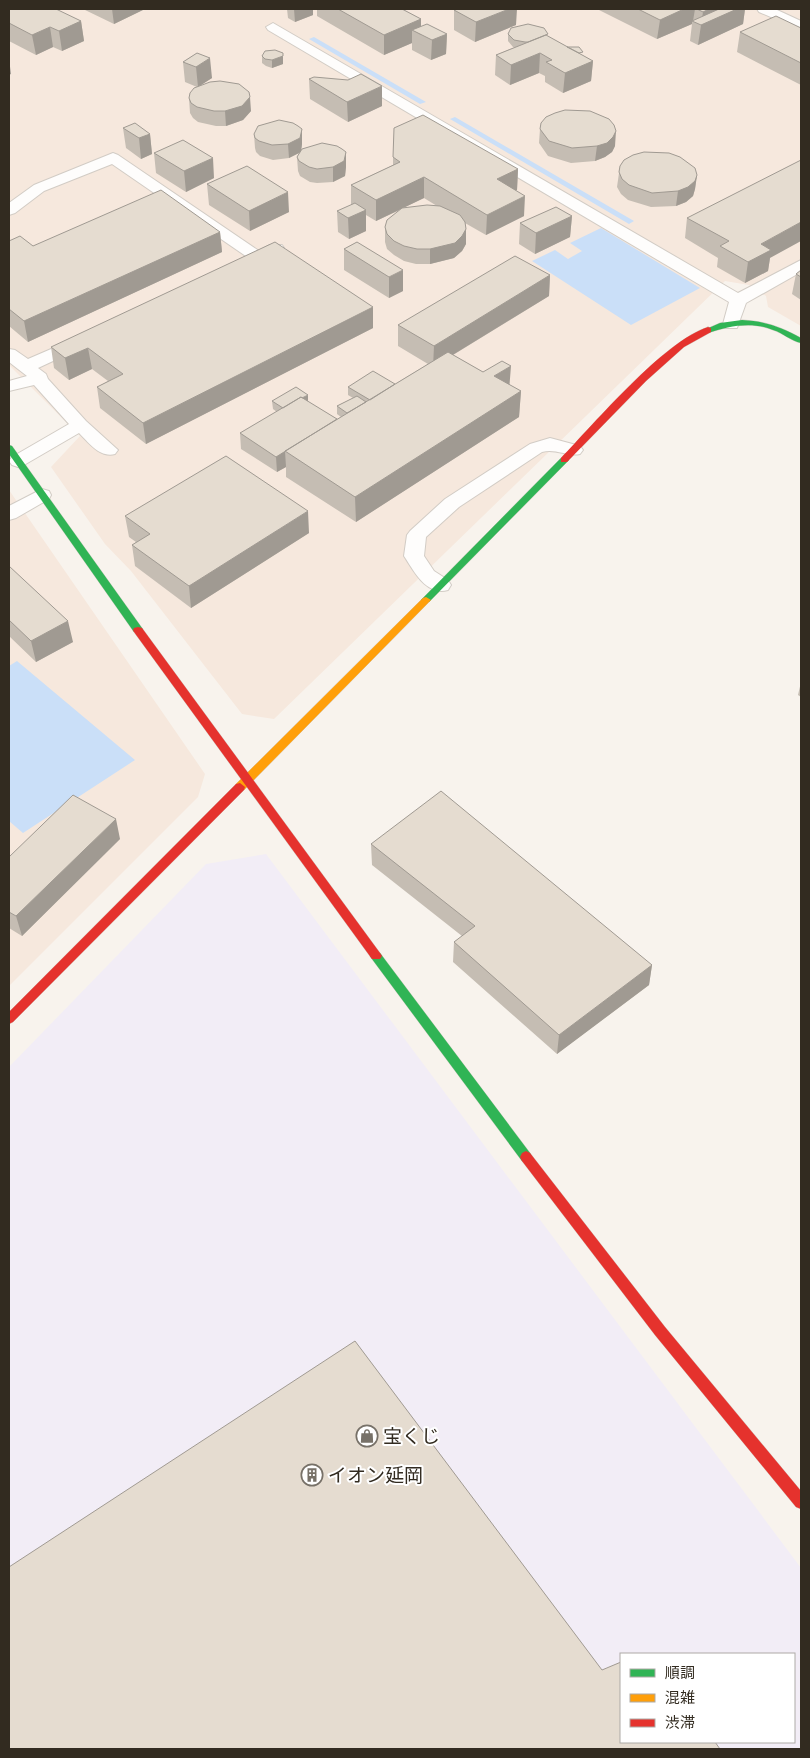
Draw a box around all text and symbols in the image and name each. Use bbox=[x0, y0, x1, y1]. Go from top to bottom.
shop icon: 宝くじ bbox=[355, 1424, 379, 1448]
place label: 宝くじ bbox=[383, 1425, 440, 1447]
building icon: イオン延岡 bbox=[300, 1463, 324, 1487]
place label: イオン延岡 bbox=[328, 1464, 423, 1486]
legend bbox=[620, 1653, 795, 1743]
text: 順調 bbox=[665, 1664, 695, 1682]
text: 混雑 bbox=[665, 1689, 695, 1707]
text: 渋滞 bbox=[665, 1714, 695, 1732]

